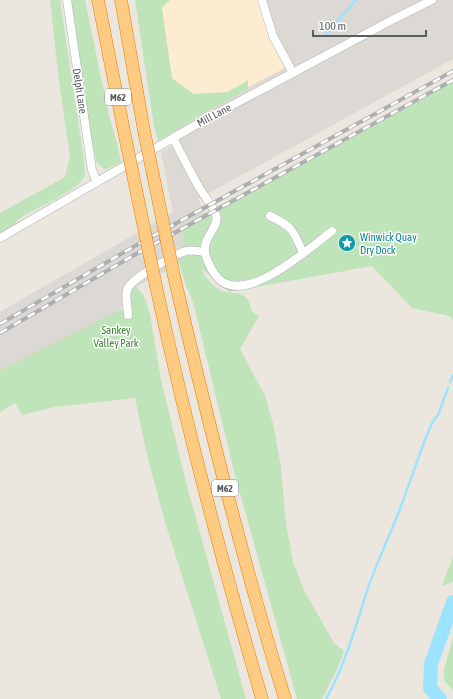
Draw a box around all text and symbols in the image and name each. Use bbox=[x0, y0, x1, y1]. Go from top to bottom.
scale bar bbox=[313, 12, 426, 38]
text: 100 m bbox=[319, 19, 346, 33]
street label: Delph Lane bbox=[70, 67, 90, 115]
road number: M62 bbox=[105, 89, 131, 105]
street label: Mill Lane bbox=[195, 101, 233, 129]
place label: Winwick Quay Dry Dock bbox=[360, 231, 417, 256]
place icon: Winwick Quay Dry Dock bbox=[337, 233, 357, 253]
park label: Sankey Valley Park bbox=[93, 324, 139, 349]
road number: M62 bbox=[212, 480, 238, 496]

